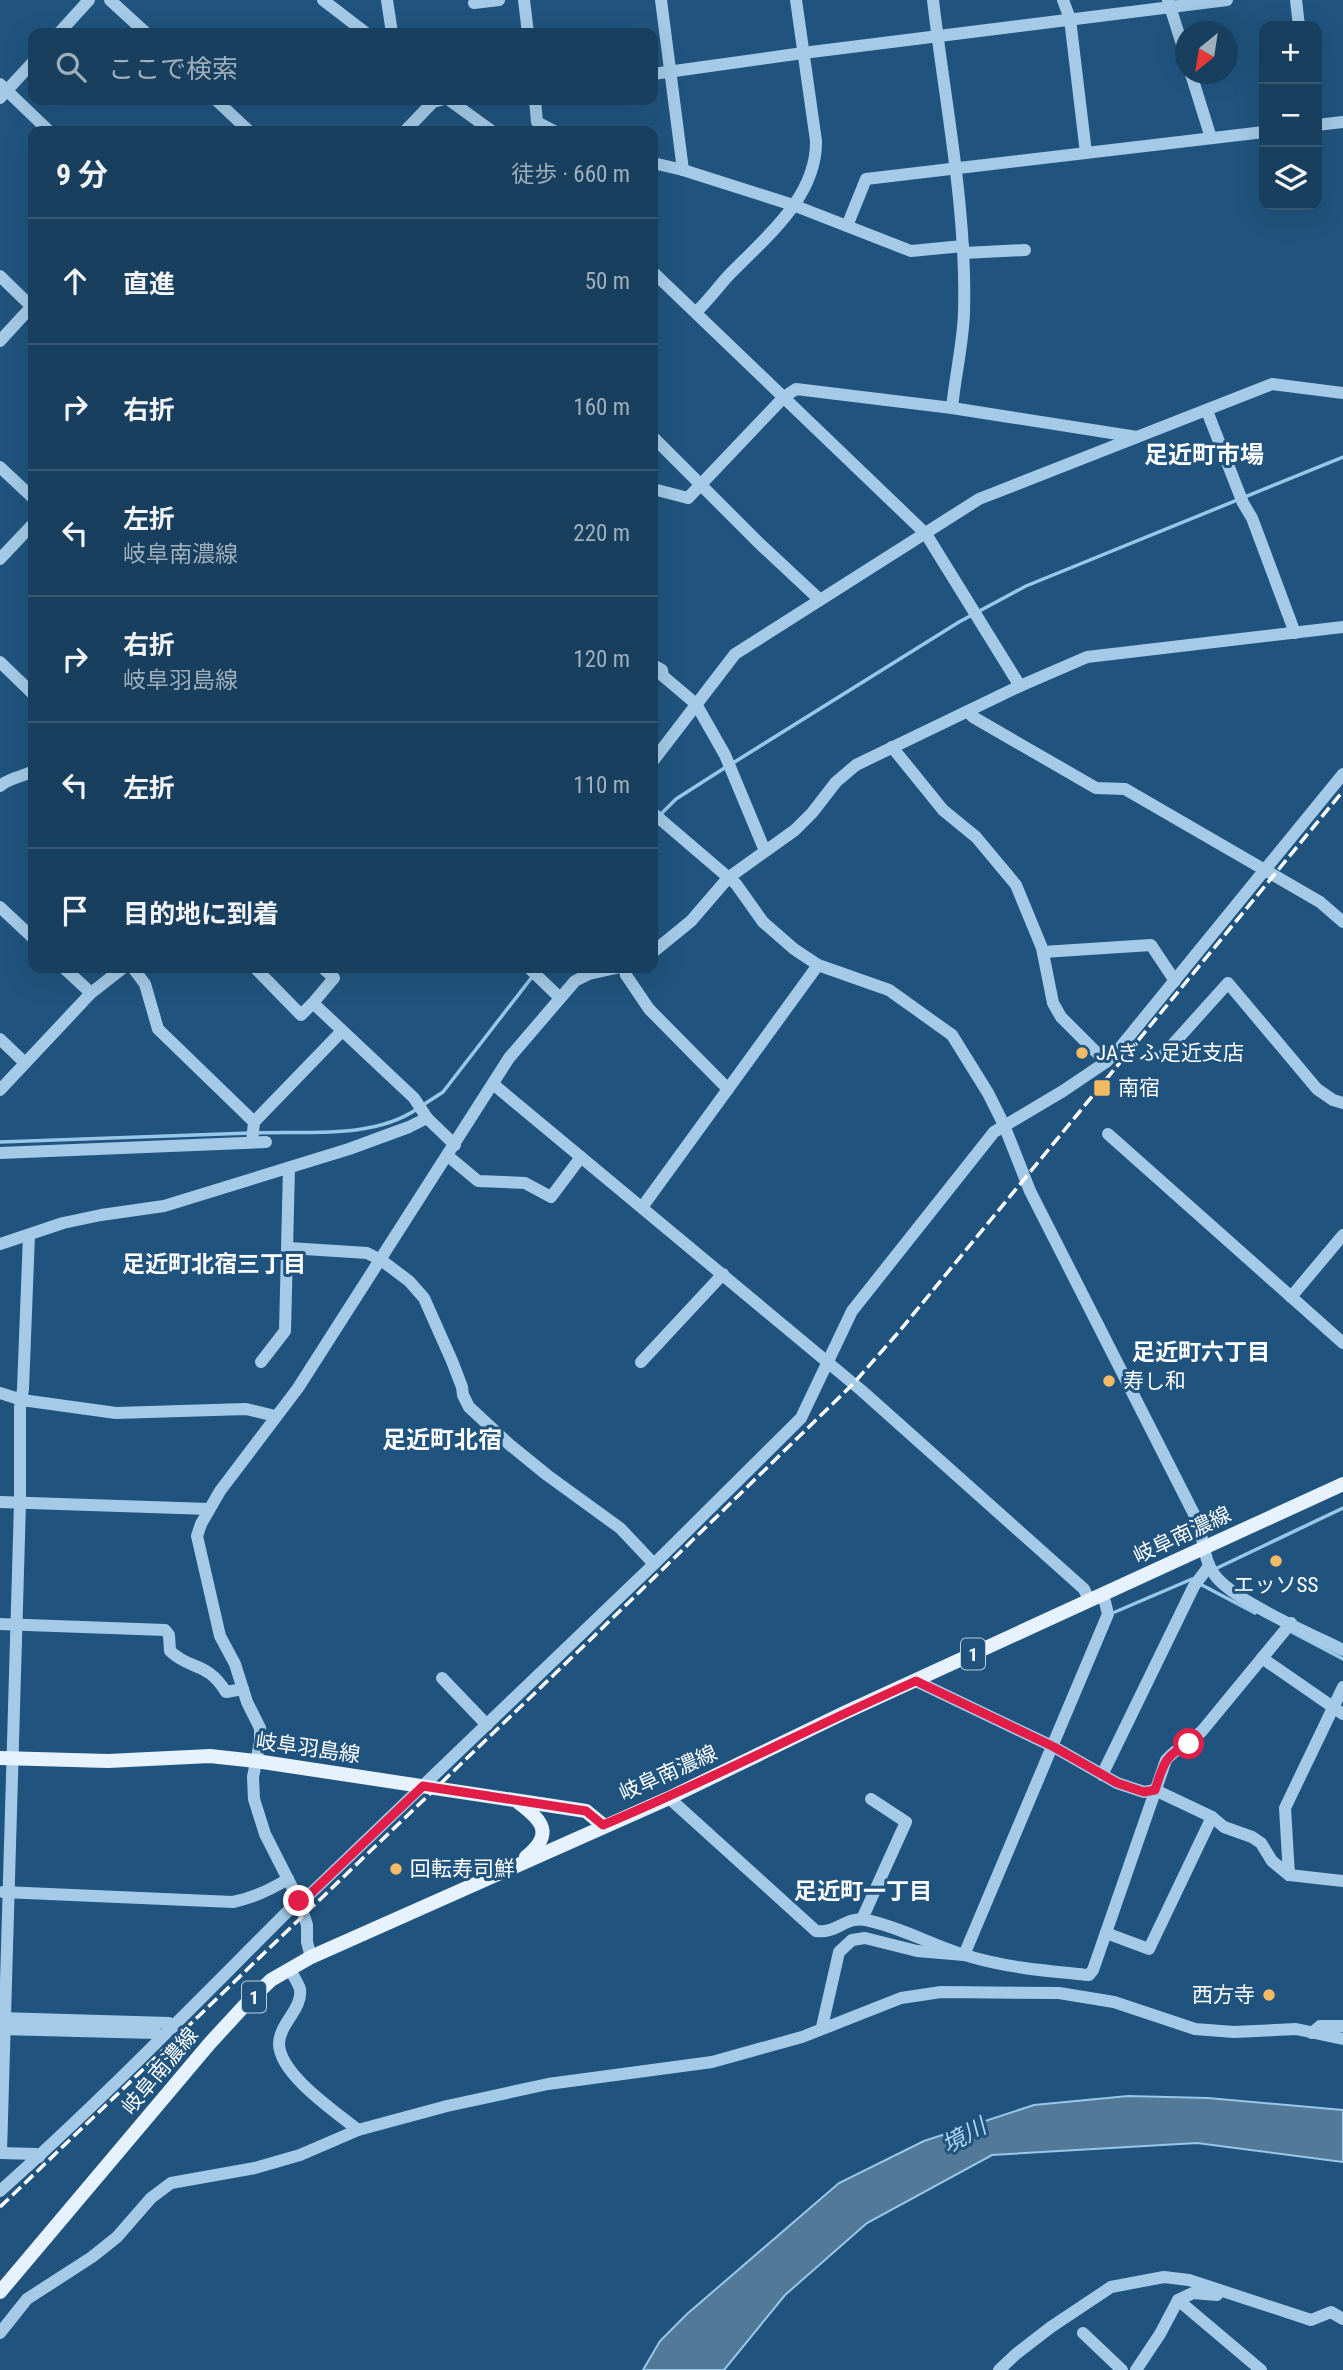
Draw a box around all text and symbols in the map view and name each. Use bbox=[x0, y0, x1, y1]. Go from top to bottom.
north arrow bbox=[1175, 21, 1238, 84]
map controls bbox=[1259, 21, 1322, 210]
button: + bbox=[1259, 21, 1322, 84]
search box bbox=[28, 28, 658, 105]
icon: search bbox=[52, 48, 90, 86]
text: ここで検索 bbox=[108, 54, 238, 84]
button: − bbox=[1259, 84, 1322, 147]
button: layers bbox=[1259, 147, 1322, 210]
text: 9 分 bbox=[56, 157, 108, 192]
text: 徒歩 · 660 m bbox=[511, 161, 630, 188]
icon: ahead bbox=[56, 262, 94, 300]
text: 50 m bbox=[585, 268, 630, 295]
text: 直進 bbox=[123, 269, 175, 299]
icon: right bbox=[56, 388, 94, 426]
text: 160 m bbox=[573, 394, 630, 421]
text: 右折 bbox=[123, 395, 175, 425]
district label: 足近町市場 bbox=[1144, 441, 1264, 469]
text: 左折 bbox=[123, 504, 175, 534]
icon: left bbox=[56, 514, 94, 552]
text: 220 m bbox=[573, 520, 630, 547]
text: 岐阜南濃線 bbox=[123, 541, 238, 568]
text: 右折 bbox=[123, 630, 175, 660]
icon: right bbox=[56, 640, 94, 678]
text: 120 m bbox=[573, 646, 630, 673]
text: 岐阜羽島線 bbox=[123, 667, 238, 694]
icon: left bbox=[56, 766, 94, 804]
text: 110 m bbox=[573, 772, 630, 799]
text: 左折 bbox=[123, 773, 175, 803]
icon: arrive bbox=[56, 892, 94, 930]
text: 目的地に到着 bbox=[123, 899, 279, 929]
place label: JAぎふ足近支店 bbox=[1096, 1041, 1244, 1065]
marker: JAぎふ足近支店 bbox=[1074, 1045, 1090, 1061]
place label: 南宿 bbox=[1118, 1076, 1160, 1100]
marker: 南宿 bbox=[1092, 1078, 1112, 1098]
district label: 足近町北宿三丁目 bbox=[122, 1251, 306, 1278]
district label: 足近町六丁目 bbox=[1132, 1339, 1270, 1366]
place label: 寿し和 bbox=[1123, 1369, 1186, 1393]
marker: 寿し和 bbox=[1101, 1373, 1117, 1389]
district label: 足近町北宿 bbox=[382, 1426, 502, 1454]
street label: 岐阜南濃線 bbox=[1129, 1502, 1235, 1568]
marker: エッソSS bbox=[1268, 1553, 1284, 1569]
place label: エッソSS bbox=[1234, 1573, 1318, 1597]
road number: 1 bbox=[961, 1638, 985, 1670]
route start bbox=[1173, 1728, 1204, 1759]
street label: 岐阜羽島線 bbox=[254, 1729, 362, 1767]
street label: 岐阜南濃線 bbox=[615, 1741, 721, 1805]
place label: 回転寿司鮮 bbox=[410, 1857, 515, 1881]
marker: 回転寿司鮮 bbox=[388, 1861, 404, 1877]
district label: 足近町一丁目 bbox=[794, 1878, 932, 1905]
route end bbox=[283, 1885, 314, 1916]
road number: 1 bbox=[242, 1982, 266, 2012]
place label: 西方寺 bbox=[1192, 1983, 1255, 2007]
marker: 西方寺 bbox=[1261, 1987, 1277, 2003]
street label: 岐阜南濃線 bbox=[117, 2023, 203, 2119]
water label: 境川 bbox=[937, 2112, 993, 2159]

